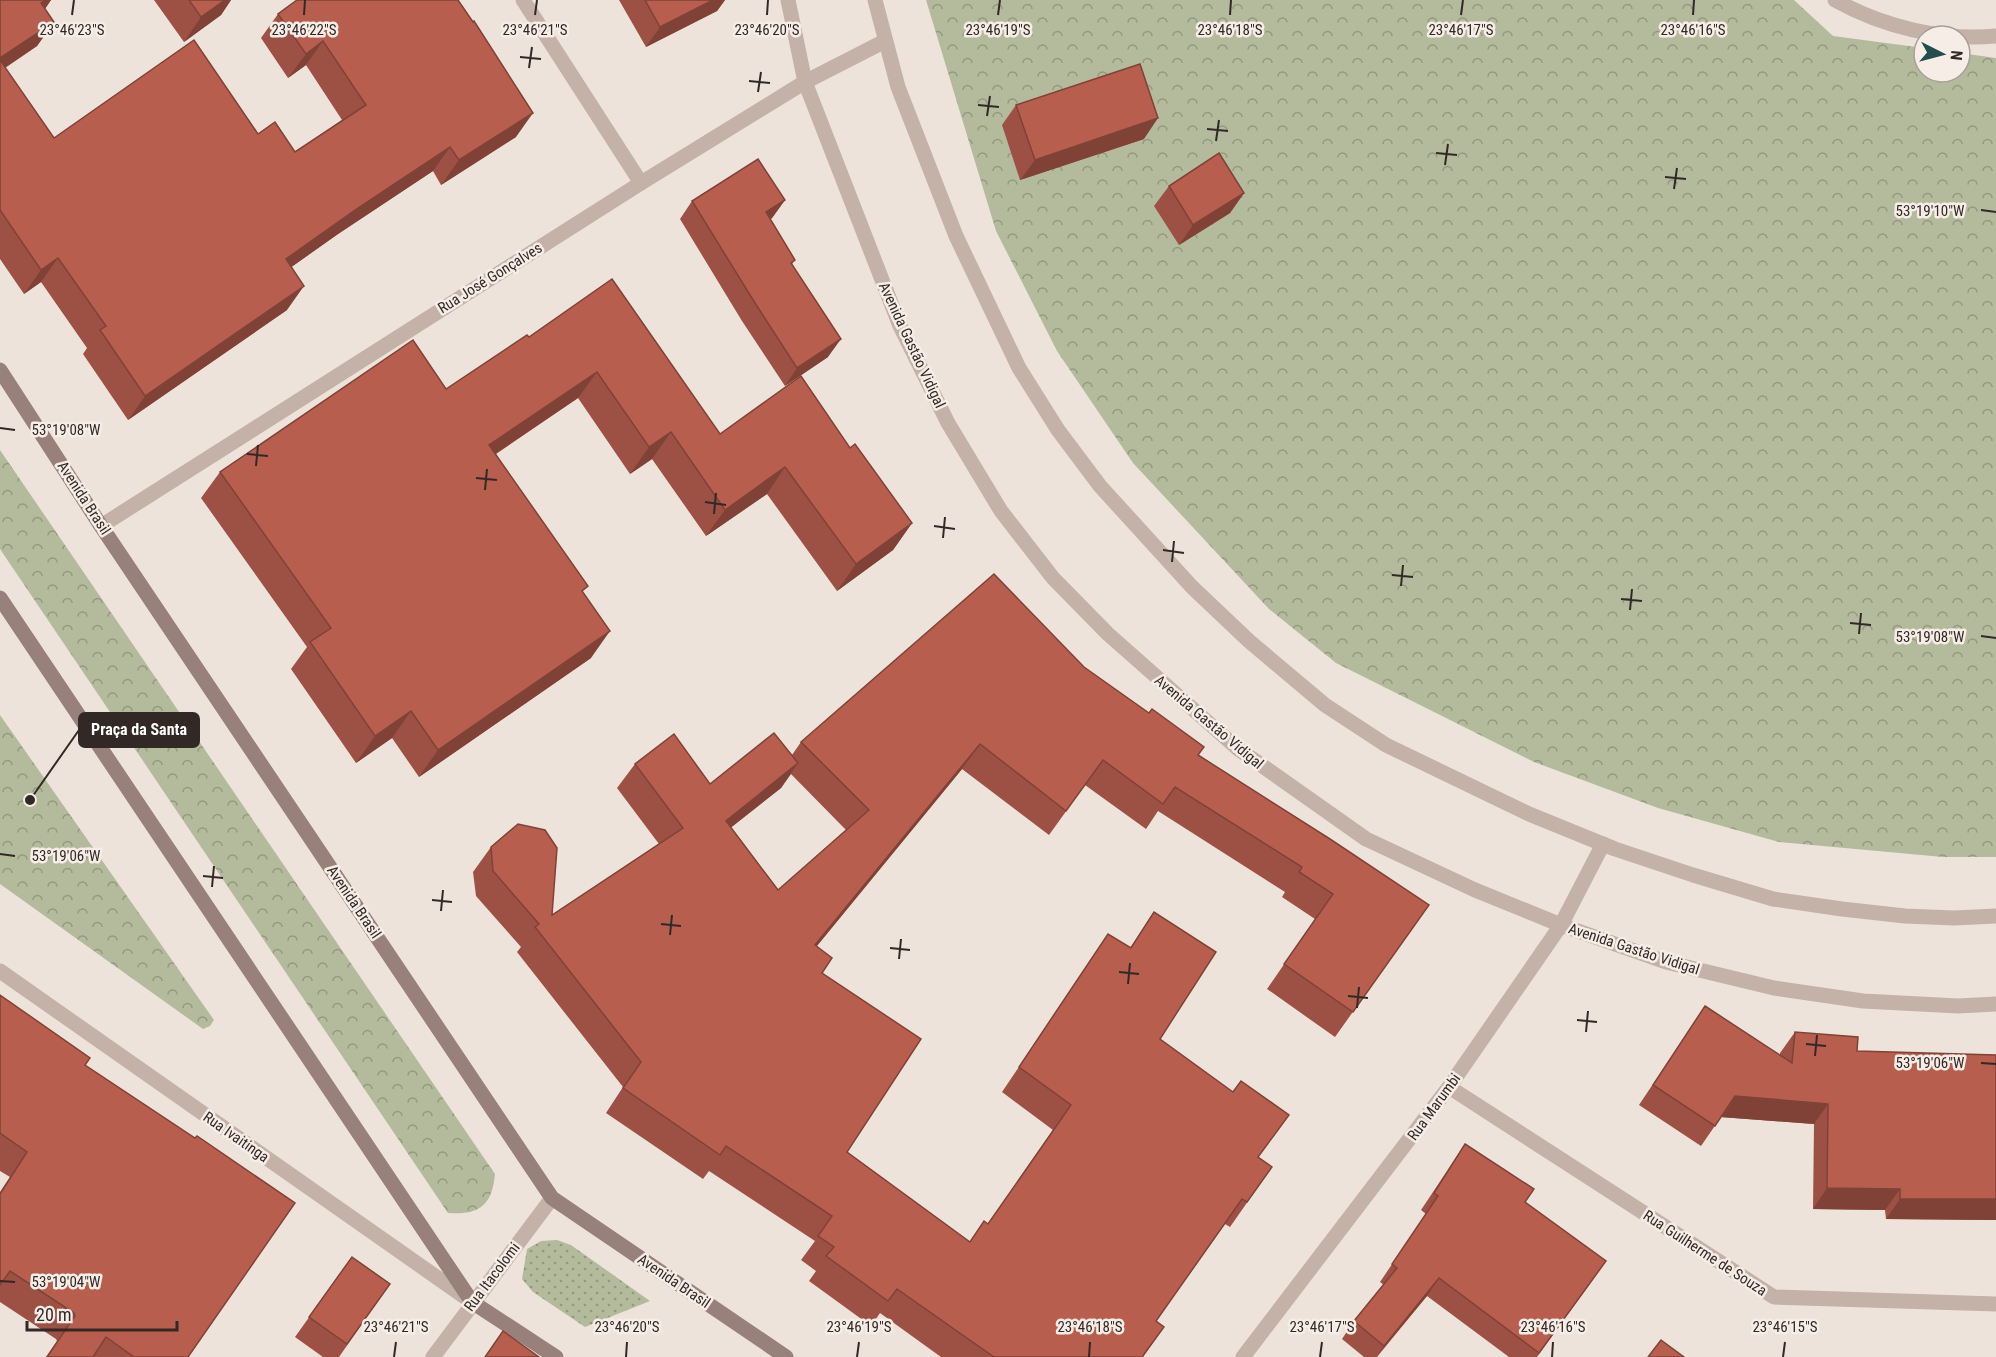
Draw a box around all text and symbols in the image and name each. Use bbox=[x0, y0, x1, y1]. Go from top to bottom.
text: 23°46'23"S bbox=[39, 21, 105, 39]
text: 23°46'22"S bbox=[271, 21, 337, 39]
text: 23°46'21"S bbox=[502, 21, 568, 39]
text: 23°46'20"S bbox=[734, 21, 800, 39]
text: 23°46'19"S bbox=[965, 21, 1031, 39]
text: 23°46'18"S bbox=[1197, 21, 1263, 39]
text: 23°46'17"S bbox=[1428, 21, 1494, 39]
text: 23°46'16"S bbox=[1660, 21, 1726, 39]
north arrow bbox=[1912, 24, 1972, 84]
text: N bbox=[1946, 50, 1966, 61]
text: 53°19'10"W bbox=[1896, 202, 1965, 220]
street label: Rua José Gonçalves bbox=[435, 239, 546, 317]
street label: Avenida Gastão Vidigal bbox=[875, 279, 949, 411]
text: 53°19'08"W bbox=[32, 421, 101, 439]
street label: Avenida Brasil bbox=[54, 458, 114, 538]
text: 53°19'08"W bbox=[1896, 628, 1965, 646]
street label: Avenida Gastão Vidigal bbox=[1151, 671, 1267, 773]
callout: Praça da Santa bbox=[79, 713, 199, 747]
text: Praça da Santa bbox=[91, 720, 187, 739]
text: 53°19'06"W bbox=[32, 847, 101, 865]
street label: Avenida Brasil bbox=[323, 862, 385, 942]
street label: Avenida Gastão Vidigal bbox=[1566, 919, 1702, 979]
text: 53°19'06"W bbox=[1896, 1054, 1965, 1072]
street label: Rua Marumbi bbox=[1404, 1070, 1464, 1144]
street label: Rua Ivaitinga bbox=[200, 1108, 272, 1166]
street label: Rua Guilherme de Souza bbox=[1640, 1206, 1770, 1300]
street label: Rua Itacolomi bbox=[460, 1239, 524, 1315]
street label: Avenida Brasil bbox=[634, 1250, 714, 1312]
text: 53°19'04"W bbox=[32, 1273, 101, 1291]
scale bar bbox=[27, 1294, 177, 1332]
text: 20 m bbox=[36, 1304, 71, 1325]
text: 23°46'21"S bbox=[363, 1318, 429, 1336]
text: 23°46'20"S bbox=[594, 1318, 660, 1336]
text: 23°46'19"S bbox=[826, 1318, 892, 1336]
text: 23°46'18"S bbox=[1057, 1318, 1123, 1336]
text: 23°46'17"S bbox=[1289, 1318, 1355, 1336]
text: 23°46'16"S bbox=[1520, 1318, 1586, 1336]
text: 23°46'15"S bbox=[1752, 1318, 1818, 1336]

